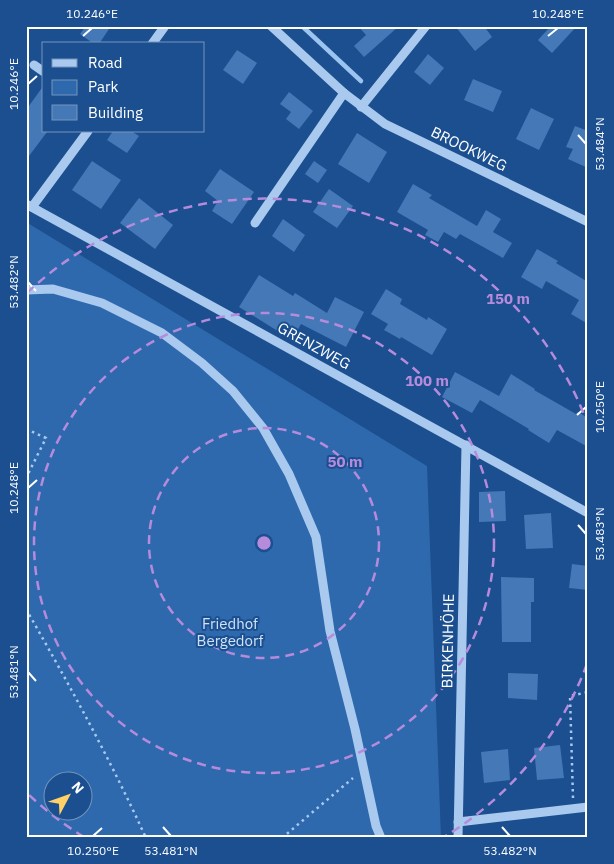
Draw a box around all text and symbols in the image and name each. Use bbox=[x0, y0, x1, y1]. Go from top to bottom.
text: 10.246°E bbox=[66, 6, 118, 21]
text: 10.248°E bbox=[532, 6, 584, 21]
legend bbox=[42, 42, 205, 132]
text: Road bbox=[88, 53, 123, 72]
text: 10.246°E bbox=[6, 58, 21, 110]
text: Park bbox=[88, 77, 118, 96]
text: Building bbox=[88, 103, 143, 122]
text: 53.484°N bbox=[592, 117, 607, 171]
street label: BROOKWEG bbox=[428, 122, 510, 175]
text: 53.482°N bbox=[6, 255, 21, 309]
text: 150 m bbox=[486, 289, 530, 308]
street label: GRENZWEG bbox=[274, 318, 354, 373]
text: 100 m bbox=[405, 371, 449, 390]
text: 10.250°E bbox=[592, 381, 607, 433]
text: 50 m bbox=[328, 452, 362, 471]
text: 10.248°E bbox=[6, 462, 21, 514]
text: 53.483°N bbox=[592, 507, 607, 561]
centre of rings bbox=[255, 534, 273, 552]
street label: BIRKENHÖHE bbox=[437, 593, 458, 689]
park label: Friedhof Bergedorf bbox=[197, 614, 264, 650]
text: 53.481°N bbox=[6, 645, 21, 699]
north arrow bbox=[42, 772, 92, 822]
text: N bbox=[68, 778, 88, 797]
text: 10.250°E bbox=[67, 843, 119, 858]
text: 53.481°N bbox=[144, 843, 198, 858]
text: 53.482°N bbox=[483, 843, 537, 858]

